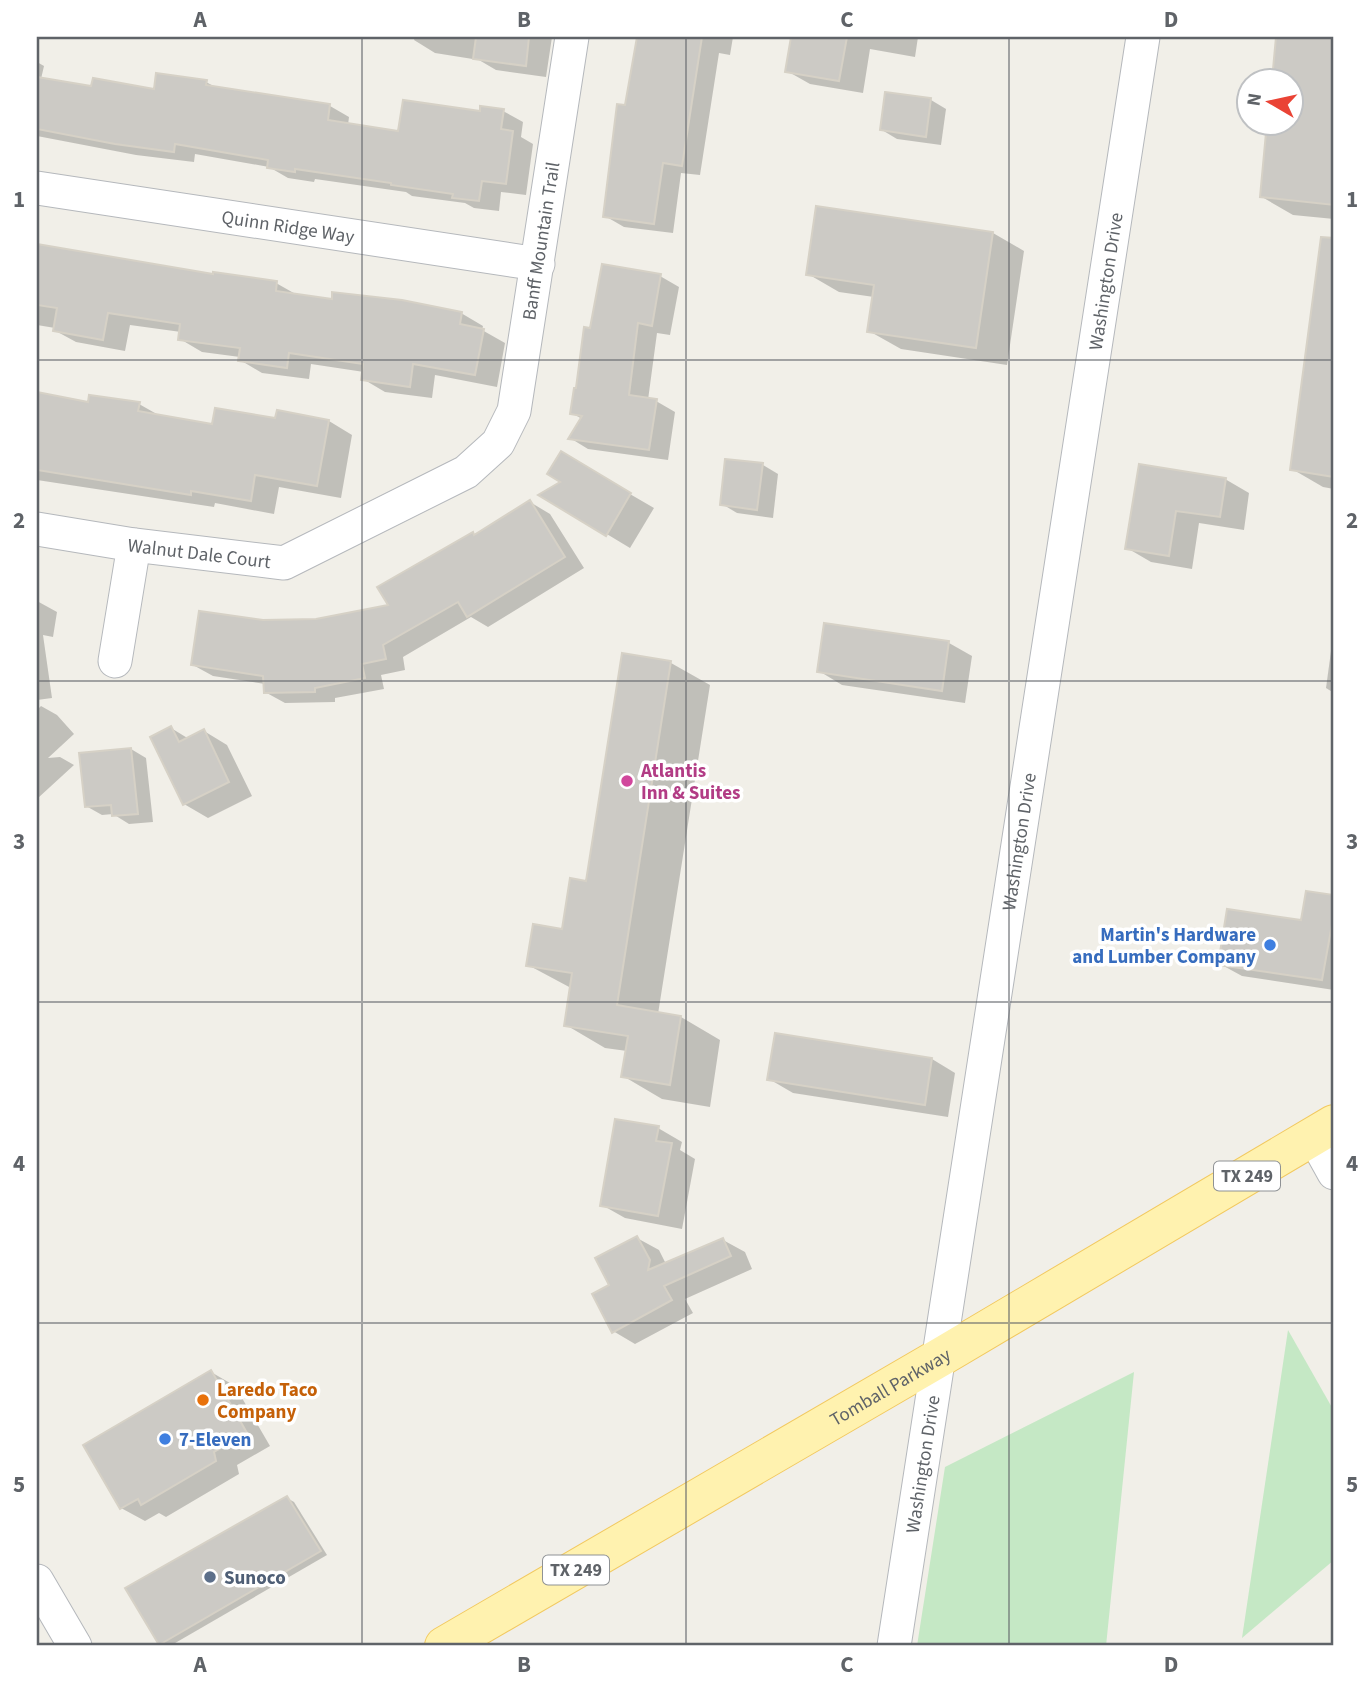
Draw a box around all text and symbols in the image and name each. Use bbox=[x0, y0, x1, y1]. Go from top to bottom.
text: A bbox=[192, 3, 207, 36]
text: B bbox=[517, 3, 531, 36]
text: C bbox=[840, 3, 854, 36]
text: D bbox=[1164, 3, 1178, 36]
north arrow bbox=[1234, 66, 1304, 136]
text: N bbox=[1240, 91, 1269, 108]
street label: Banff Mountain Trail bbox=[516, 160, 567, 322]
text: 1 bbox=[13, 183, 25, 216]
text: 1 bbox=[1346, 183, 1358, 216]
street label: Quinn Ridge Way bbox=[220, 204, 356, 251]
street label: Washington Drive bbox=[1083, 211, 1131, 352]
text: 2 bbox=[13, 504, 25, 537]
text: 2 bbox=[1346, 504, 1358, 537]
street label: Walnut Dale Court bbox=[126, 532, 273, 576]
place label: Atlantis Inn & Suites bbox=[640, 758, 741, 807]
street label: Washington Drive bbox=[996, 771, 1044, 913]
marker: Atlantis Inn & Suites bbox=[619, 773, 635, 789]
text: 3 bbox=[13, 825, 25, 858]
text: 3 bbox=[1346, 825, 1358, 858]
place label: Martin's Hardware and Lumber Company bbox=[1072, 922, 1256, 971]
marker: Martin's Hardware and Lumber Company bbox=[1262, 937, 1278, 953]
text: 4 bbox=[13, 1147, 25, 1180]
text: 4 bbox=[1346, 1147, 1358, 1180]
road number: TX 249 bbox=[1214, 1162, 1280, 1190]
street label: Tomball Parkway bbox=[825, 1342, 956, 1434]
place label: Laredo Taco Company bbox=[217, 1377, 318, 1426]
marker: Laredo Taco Company bbox=[195, 1392, 211, 1408]
street label: Washington Drive bbox=[900, 1394, 948, 1535]
place label: 7-Eleven bbox=[179, 1427, 251, 1454]
marker: 7-Eleven bbox=[157, 1431, 173, 1447]
text: 5 bbox=[13, 1468, 25, 1501]
text: 5 bbox=[1346, 1468, 1358, 1501]
road number: TX 249 bbox=[543, 1555, 609, 1584]
place label: Sunoco bbox=[224, 1565, 286, 1592]
marker: Sunoco bbox=[202, 1569, 218, 1585]
text: A bbox=[192, 1648, 207, 1681]
text: B bbox=[517, 1648, 531, 1681]
text: C bbox=[840, 1648, 854, 1681]
text: D bbox=[1164, 1648, 1178, 1681]

